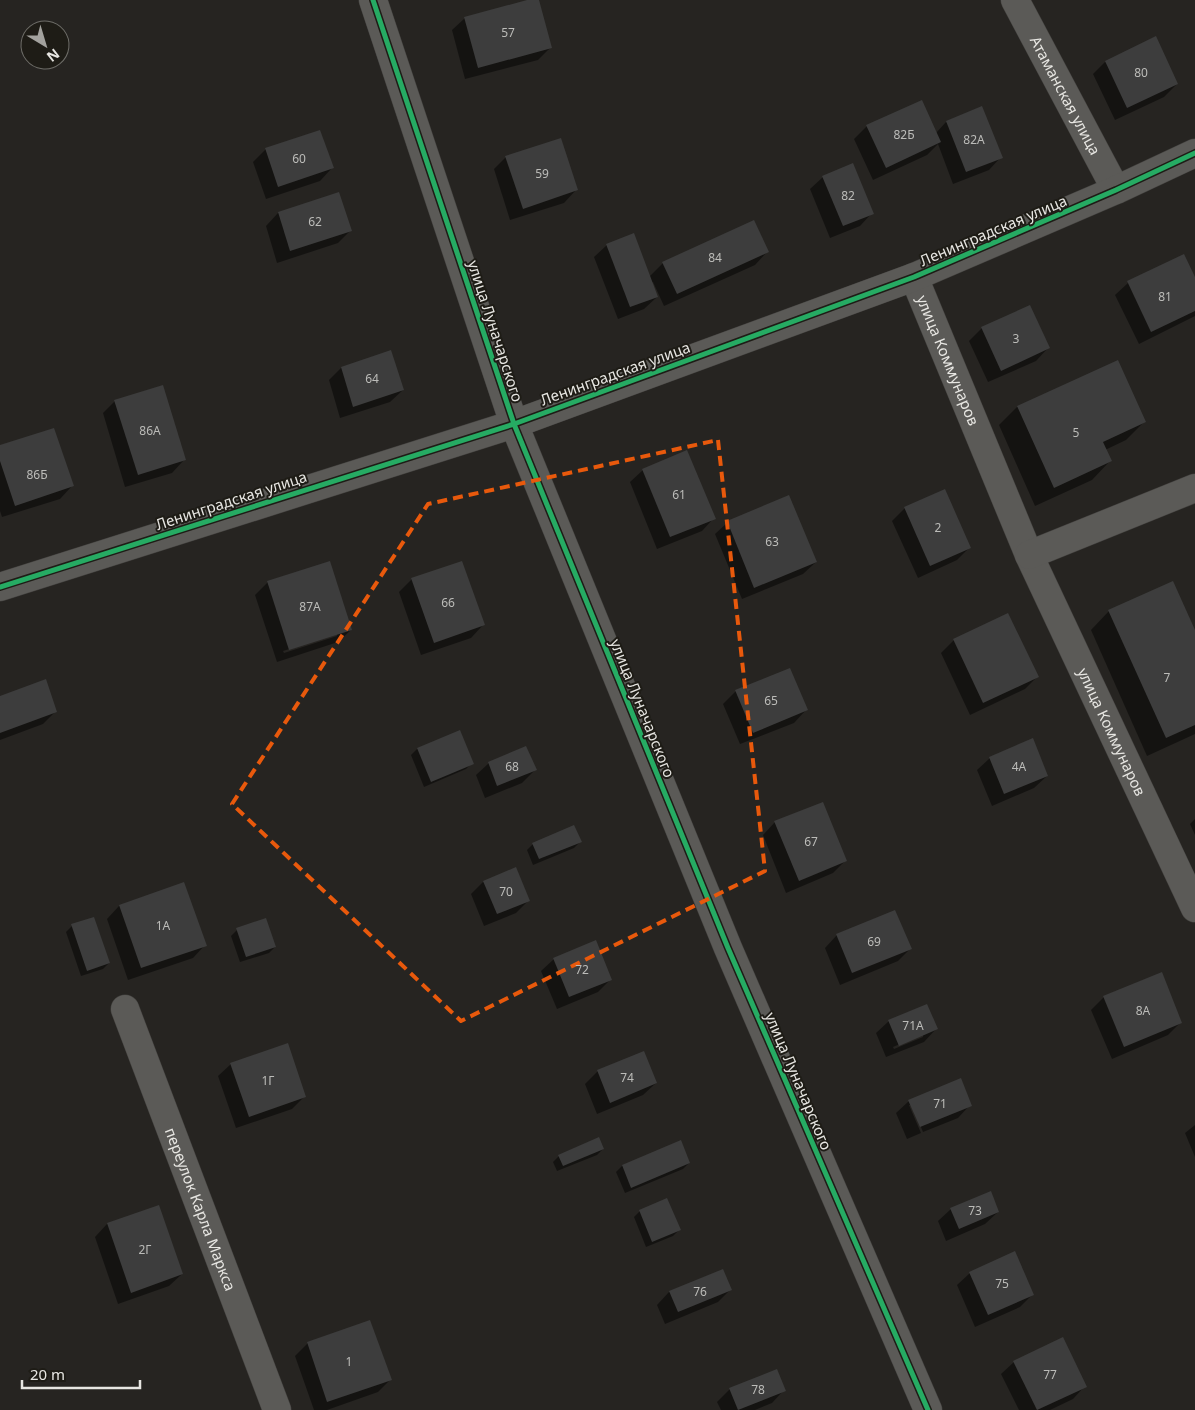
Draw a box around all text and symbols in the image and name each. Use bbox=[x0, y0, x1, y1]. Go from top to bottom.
north arrow bbox=[20, 20, 70, 70]
house number: 57 bbox=[501, 24, 515, 41]
street label: Атаманская улица bbox=[1026, 32, 1106, 158]
text: N bbox=[43, 45, 64, 67]
house number: 80 bbox=[1134, 64, 1148, 81]
house number: 82Б bbox=[893, 126, 915, 143]
house number: 82А bbox=[963, 131, 985, 148]
house number: 60 bbox=[292, 150, 306, 167]
house number: 59 bbox=[535, 165, 549, 182]
house number: 82 bbox=[841, 187, 855, 204]
street label: Ленинградская улица bbox=[916, 190, 1070, 270]
house number: 62 bbox=[308, 213, 322, 230]
house number: 84 bbox=[708, 249, 722, 266]
street label: улица Луначарского bbox=[464, 258, 528, 404]
house number: 81 bbox=[1158, 288, 1172, 305]
street label: улица Коммунаров bbox=[913, 292, 984, 428]
house number: 3 bbox=[1013, 330, 1020, 347]
street label: Ленинградская улица bbox=[537, 337, 693, 409]
house number: 64 bbox=[365, 370, 379, 387]
house number: 86А bbox=[139, 422, 161, 439]
house number: 5 bbox=[1073, 424, 1080, 441]
house number: 86Б bbox=[26, 466, 48, 483]
street label: Ленинградская улица bbox=[153, 466, 309, 534]
house number: 61 bbox=[672, 486, 686, 503]
house number: 2 bbox=[935, 519, 942, 536]
house number: 63 bbox=[765, 533, 779, 550]
house number: 66 bbox=[441, 594, 455, 611]
house number: 87А bbox=[299, 598, 321, 615]
street label: улица Луначарского bbox=[606, 636, 680, 780]
street label: улица Коммунаров bbox=[1073, 664, 1151, 799]
house number: 7 bbox=[1164, 669, 1171, 686]
house number: 65 bbox=[764, 692, 778, 709]
house number: 68 bbox=[505, 758, 519, 775]
house number: 4А bbox=[1012, 758, 1027, 775]
house number: 67 bbox=[804, 833, 818, 850]
house number: 70 bbox=[499, 883, 513, 900]
house number: 1А bbox=[156, 917, 171, 934]
house number: 69 bbox=[867, 933, 881, 950]
house number: 72 bbox=[575, 961, 589, 978]
house number: 8А bbox=[1136, 1002, 1151, 1019]
street label: улица Луначарского bbox=[761, 1009, 837, 1153]
house number: 71А bbox=[902, 1017, 924, 1034]
house number: 74 bbox=[620, 1069, 634, 1086]
house number: 1Г bbox=[262, 1072, 274, 1089]
house number: 71 bbox=[933, 1095, 947, 1112]
street label: переулок Карла Маркса bbox=[161, 1125, 241, 1294]
house number: 73 bbox=[968, 1202, 982, 1219]
house number: 2Г bbox=[139, 1241, 151, 1258]
house number: 75 bbox=[995, 1275, 1009, 1292]
house number: 76 bbox=[693, 1283, 707, 1300]
house number: 1 bbox=[346, 1353, 352, 1370]
scale bar bbox=[22, 1358, 140, 1390]
text: 20 m bbox=[30, 1364, 65, 1384]
house number: 77 bbox=[1043, 1366, 1057, 1383]
house number: 78 bbox=[751, 1381, 765, 1398]

